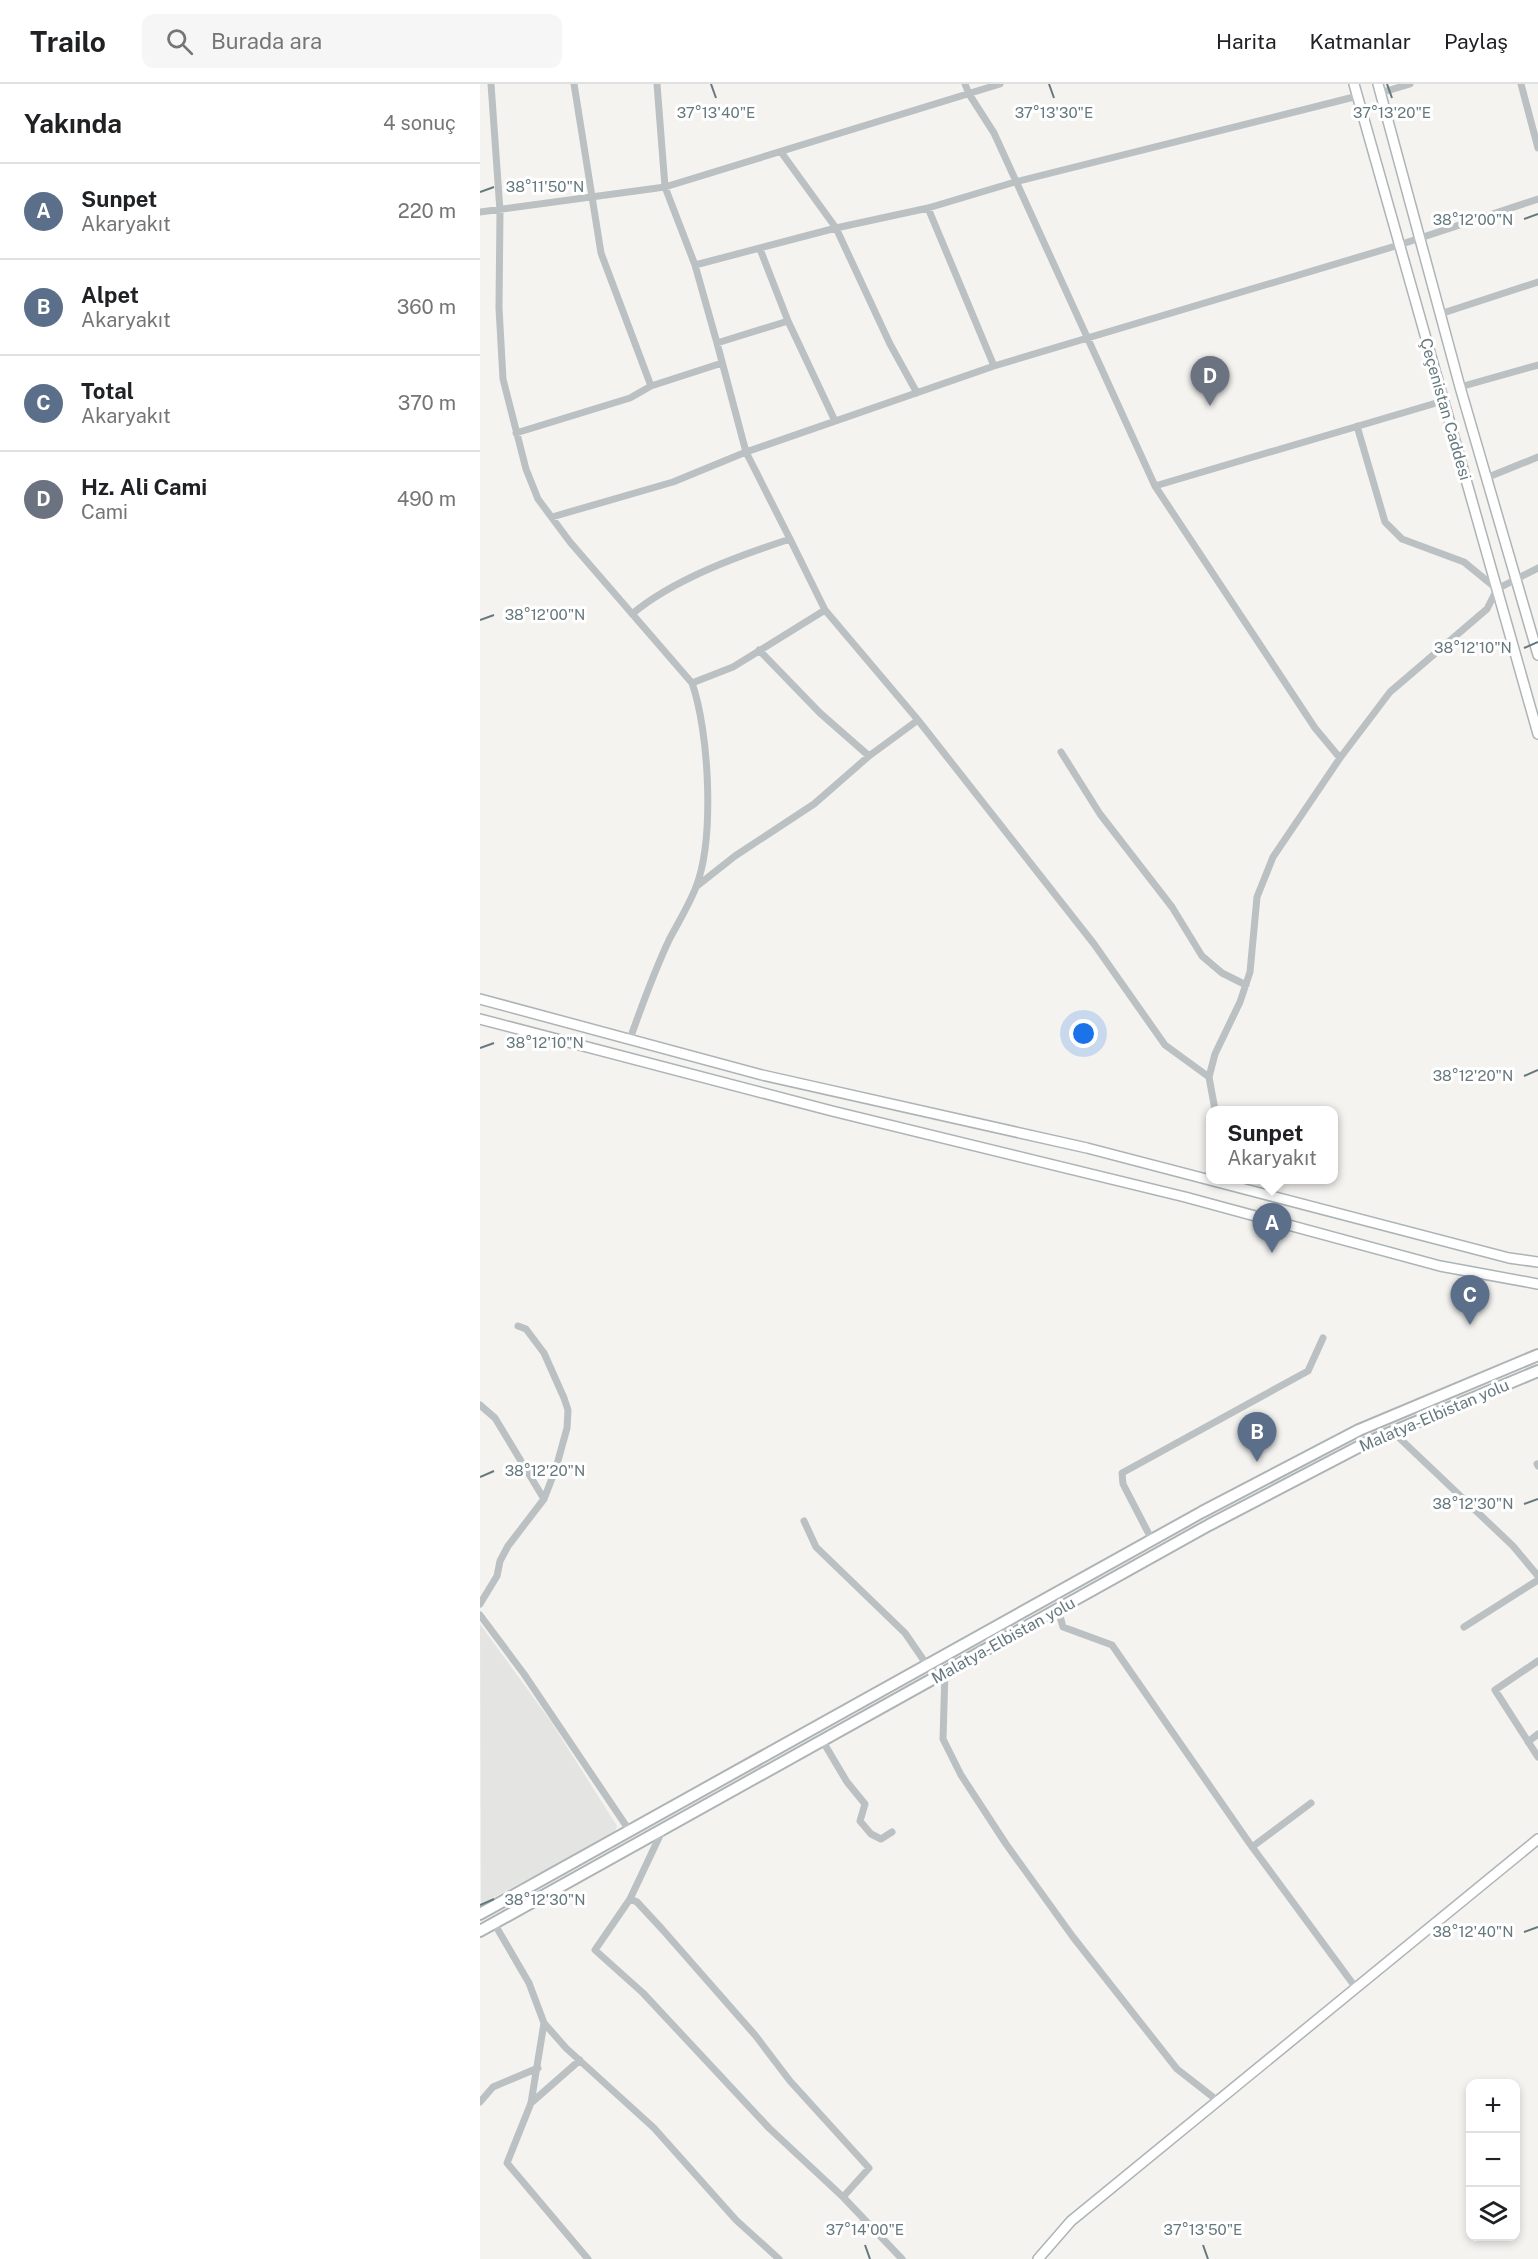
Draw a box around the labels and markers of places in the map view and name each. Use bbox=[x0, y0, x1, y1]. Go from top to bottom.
pin: D bbox=[1190, 356, 1230, 406]
pin: A bbox=[1252, 1204, 1292, 1253]
pin: C bbox=[1450, 1276, 1490, 1325]
pin: B bbox=[1238, 1412, 1276, 1462]

